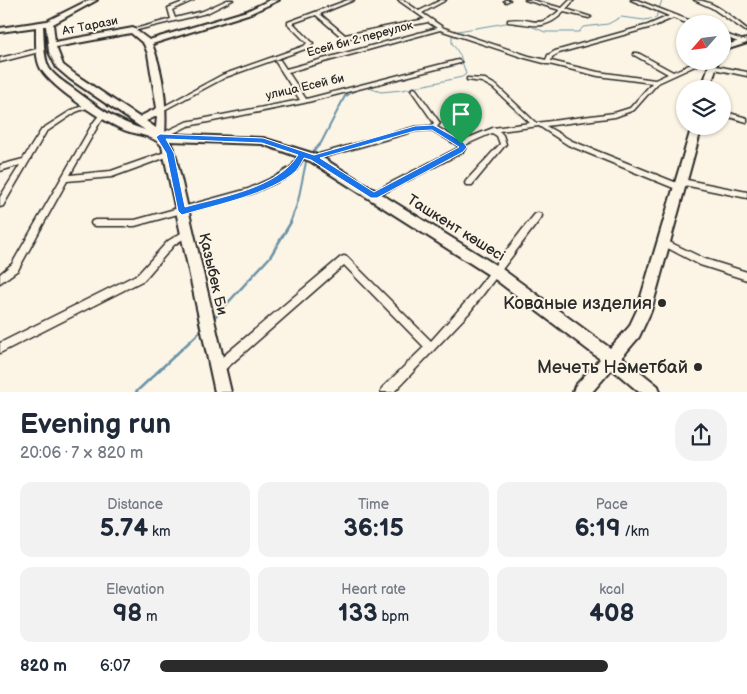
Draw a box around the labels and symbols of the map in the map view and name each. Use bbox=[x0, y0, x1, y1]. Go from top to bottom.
street label: Ат Тарази bbox=[60, 13, 119, 39]
north arrow bbox=[676, 15, 731, 70]
street label: Есей би 2 переулок bbox=[305, 17, 415, 60]
street label: улица Есей би bbox=[264, 71, 346, 103]
pin bbox=[440, 93, 482, 144]
street label: Ташкент көшесі bbox=[403, 190, 509, 266]
street label: Қазыбек Би bbox=[194, 231, 232, 317]
place label: Кованые изделия bbox=[503, 293, 652, 314]
marker: Кованые изделия bbox=[656, 297, 668, 309]
place label: Мечеть Нәметбай bbox=[537, 357, 688, 378]
marker: Мечеть Нәметбай bbox=[692, 361, 704, 373]

